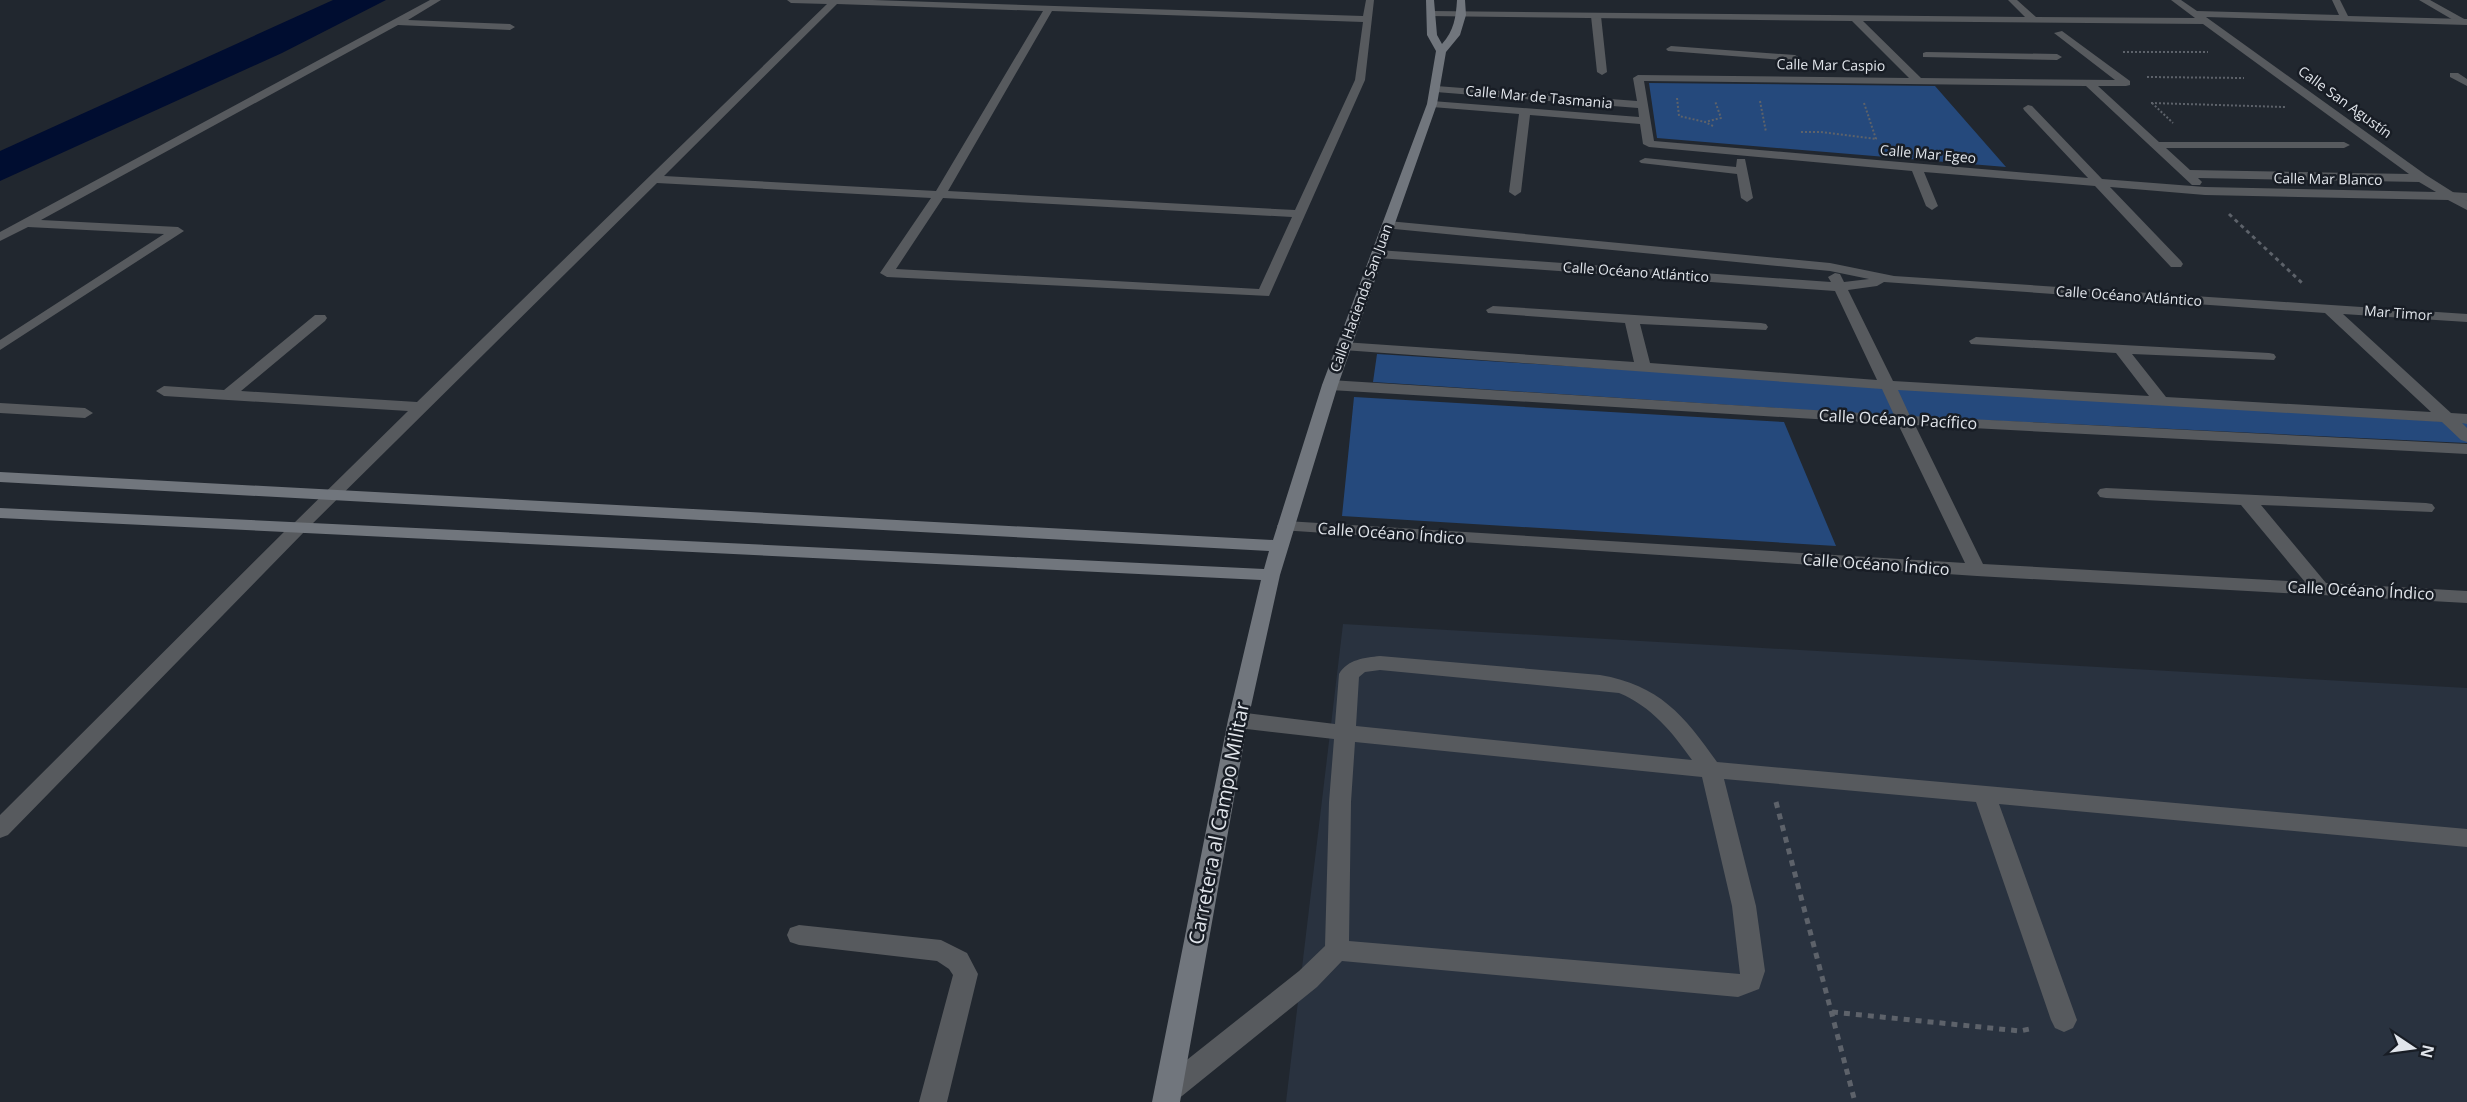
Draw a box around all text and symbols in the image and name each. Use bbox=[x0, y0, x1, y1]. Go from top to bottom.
street label: Calle Mar Caspio bbox=[1777, 54, 1886, 75]
street label: Calle San Agustín bbox=[2295, 61, 2396, 142]
street label: Calle Mar de Tasmania bbox=[1465, 81, 1613, 112]
street label: Calle Mar Egeo bbox=[1879, 140, 1977, 167]
street label: Calle Mar Blanco bbox=[2273, 168, 2383, 189]
street label: Calle Hacienda San Juan bbox=[1325, 221, 1396, 375]
street label: Calle Océano Atlántico bbox=[1562, 257, 1710, 286]
street label: Calle Océano Atlántico bbox=[2055, 281, 2203, 310]
street label: Mar Timor bbox=[2363, 301, 2433, 324]
street label: Calle Océano Pacífico bbox=[1818, 404, 1978, 434]
street label: Calle Océano Índico bbox=[1317, 517, 1465, 549]
street label: Calle Océano Índico bbox=[1802, 548, 1950, 580]
street label: Calle Océano Índico bbox=[2287, 575, 2435, 605]
street label: Carretera al Campo Militar bbox=[1182, 699, 1255, 947]
north arrow bbox=[2383, 1018, 2443, 1078]
text: N bbox=[2415, 1043, 2440, 1060]

